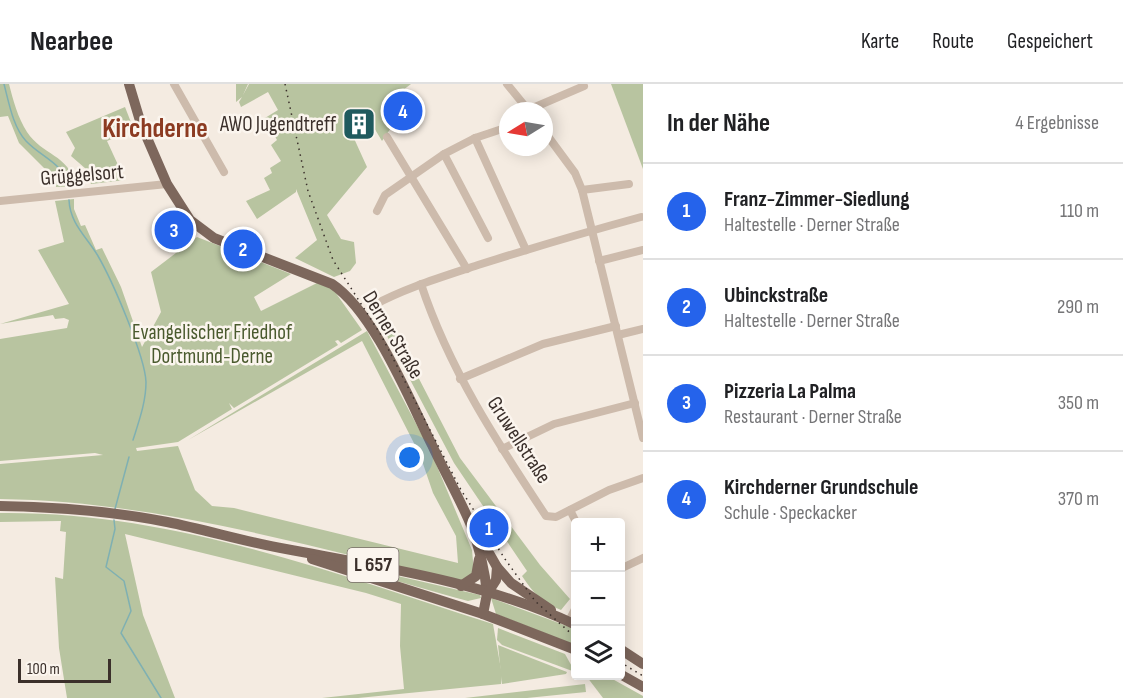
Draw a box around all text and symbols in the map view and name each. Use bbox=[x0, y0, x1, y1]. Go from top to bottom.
text: Nearbee bbox=[30, 25, 113, 58]
text: Karte bbox=[861, 29, 899, 54]
text: Route bbox=[932, 29, 974, 54]
text: Gespeichert bbox=[1007, 29, 1093, 54]
pin: 4 bbox=[384, 88, 422, 134]
north arrow bbox=[499, 102, 553, 156]
building icon: AWO Jugendtreff bbox=[341, 106, 377, 142]
text: In der Nähe bbox=[667, 108, 770, 139]
text: 4 Ergebnisse bbox=[1015, 111, 1099, 135]
place label: AWO Jugendtreff bbox=[219, 112, 337, 137]
district label: Kirchderne bbox=[102, 113, 208, 145]
street label: Grüggelsort bbox=[39, 159, 125, 191]
text: Franz-Zimmer-Siedlung bbox=[724, 186, 909, 213]
text: 1 bbox=[683, 199, 690, 223]
text: 110 m bbox=[1060, 199, 1099, 223]
pin: 3 bbox=[154, 208, 194, 252]
text: Haltestelle · Derner Straße bbox=[724, 213, 900, 237]
pin: 2 bbox=[224, 226, 262, 272]
text: Ubinckstraße bbox=[724, 282, 828, 309]
street label: Derner Straße bbox=[357, 287, 429, 383]
text: 2 bbox=[682, 295, 691, 319]
text: 290 m bbox=[1057, 295, 1099, 319]
text: Haltestelle · Derner Straße bbox=[724, 309, 900, 333]
park label: Evangelischer Friedhof Dortmund-Derne bbox=[132, 320, 293, 369]
text: Pizzeria La Palma bbox=[724, 378, 856, 405]
text: 3 bbox=[682, 391, 691, 415]
text: 350 m bbox=[1058, 391, 1099, 415]
street label: Gruwellstraße bbox=[482, 392, 556, 488]
text: Restaurant · Derner Straße bbox=[724, 405, 902, 429]
your location bbox=[395, 443, 424, 472]
text: Kirchderner Grundschule bbox=[724, 474, 918, 501]
text: 4 bbox=[682, 487, 691, 511]
text: 370 m bbox=[1058, 487, 1099, 511]
text: Schule · Speckacker bbox=[724, 501, 857, 525]
pin: 1 bbox=[470, 506, 508, 550]
map controls bbox=[571, 518, 625, 680]
button: + bbox=[571, 518, 625, 572]
road number: L 657 bbox=[348, 548, 398, 582]
button: − bbox=[571, 572, 625, 626]
button: layers bbox=[571, 626, 625, 680]
scale bar bbox=[18, 656, 111, 684]
text: 100 m bbox=[27, 660, 60, 679]

